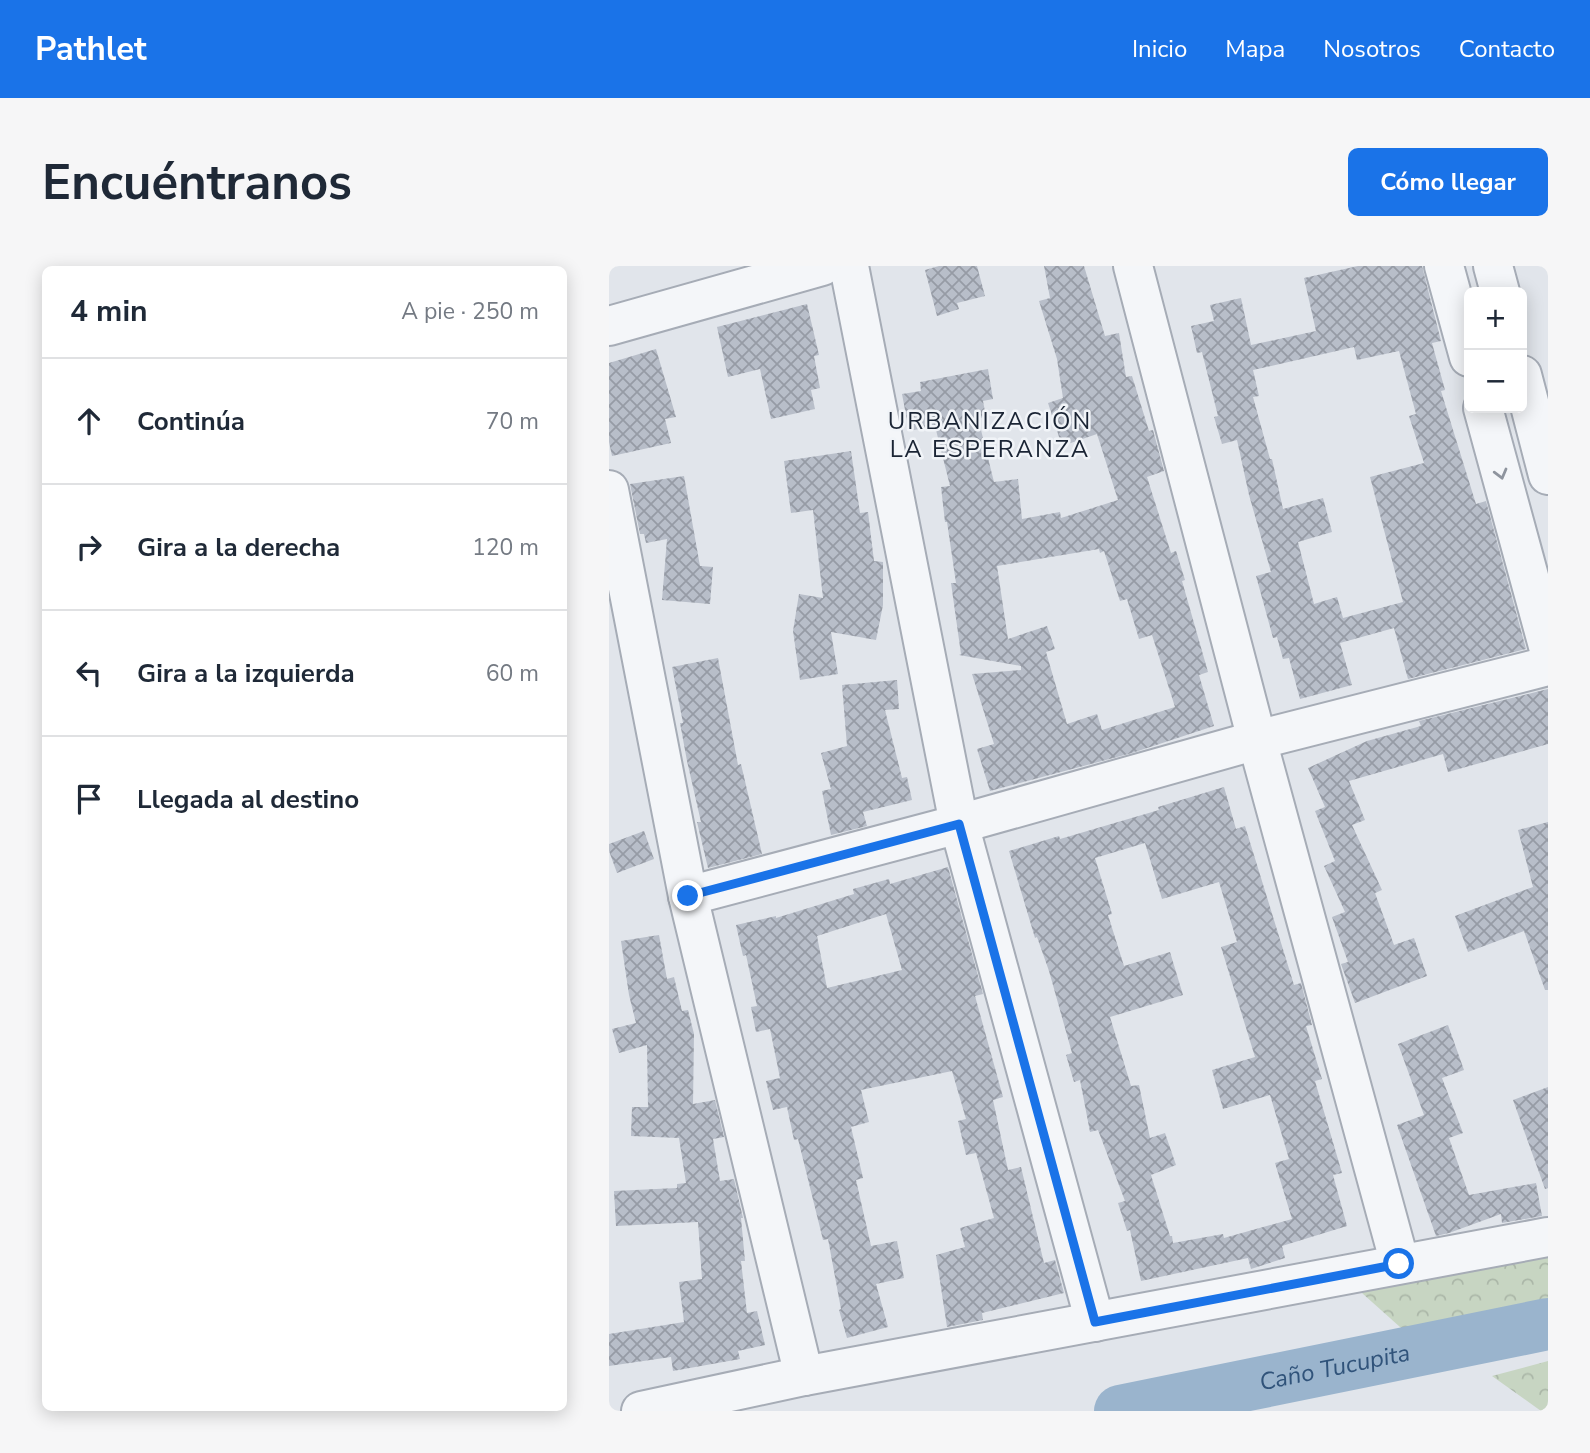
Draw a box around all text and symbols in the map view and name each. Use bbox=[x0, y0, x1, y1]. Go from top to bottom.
text: Pathlet bbox=[35, 27, 147, 72]
text: Inicio bbox=[1132, 33, 1187, 65]
text: Mapa bbox=[1225, 33, 1285, 65]
text: Nosotros bbox=[1323, 33, 1421, 65]
text: Contacto bbox=[1459, 33, 1555, 65]
button: Cómo llegar bbox=[1348, 148, 1548, 216]
text: Encuéntranos bbox=[42, 149, 352, 216]
map controls bbox=[1464, 287, 1527, 413]
button: + bbox=[1464, 287, 1527, 350]
text: 4 min bbox=[70, 291, 148, 332]
text: A pie · 250 m bbox=[401, 296, 539, 327]
button: − bbox=[1464, 350, 1527, 413]
icon: ahead bbox=[70, 402, 108, 440]
text: Continúa bbox=[137, 404, 245, 439]
district label: URBANIZACIÓN LA ESPERANZA bbox=[888, 405, 1092, 465]
text: 70 m bbox=[486, 406, 539, 437]
one-way arrow bbox=[1493, 467, 1507, 479]
icon: right bbox=[70, 528, 108, 566]
text: Gira a la derecha bbox=[137, 530, 340, 565]
text: 120 m bbox=[472, 532, 539, 563]
icon: left bbox=[70, 654, 108, 692]
text: Gira a la izquierda bbox=[137, 656, 355, 691]
text: 60 m bbox=[486, 658, 539, 689]
icon: arrive bbox=[70, 780, 108, 818]
text: Llegada al destino bbox=[137, 782, 359, 817]
route end bbox=[672, 880, 703, 911]
route start bbox=[1383, 1248, 1414, 1279]
water label: Caño Tucupita bbox=[1256, 1336, 1413, 1398]

